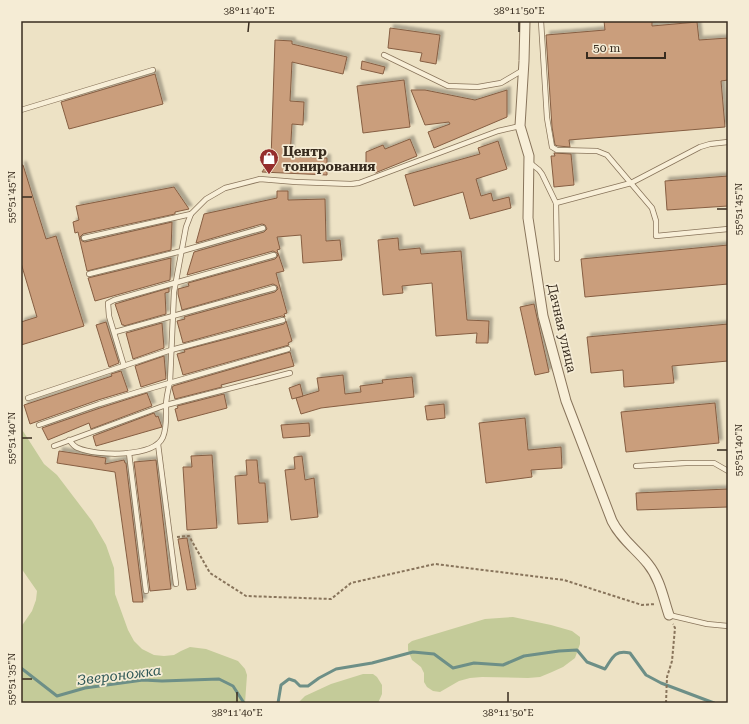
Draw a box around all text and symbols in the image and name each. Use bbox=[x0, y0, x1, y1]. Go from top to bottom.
text: 38°11'40"E bbox=[223, 5, 275, 16]
text: 38°11'50"E bbox=[493, 5, 545, 16]
scale bar bbox=[587, 34, 665, 60]
text: 50 m bbox=[593, 41, 620, 55]
place label: Центр тонирования bbox=[283, 144, 376, 174]
shop icon: Центр тонирования bbox=[258, 147, 280, 175]
text: 55°51'45"N bbox=[6, 171, 17, 223]
text: 55°51'45"N bbox=[733, 183, 744, 235]
street label: Дачная улица bbox=[544, 282, 580, 374]
text: 55°51'40"N bbox=[6, 412, 17, 464]
text: 55°51'40"N bbox=[733, 424, 744, 476]
text: 55°51'35"N bbox=[6, 653, 17, 705]
water label: Звероножка bbox=[76, 662, 162, 688]
text: 38°11'40"E bbox=[211, 707, 263, 718]
text: 38°11'50"E bbox=[482, 707, 534, 718]

